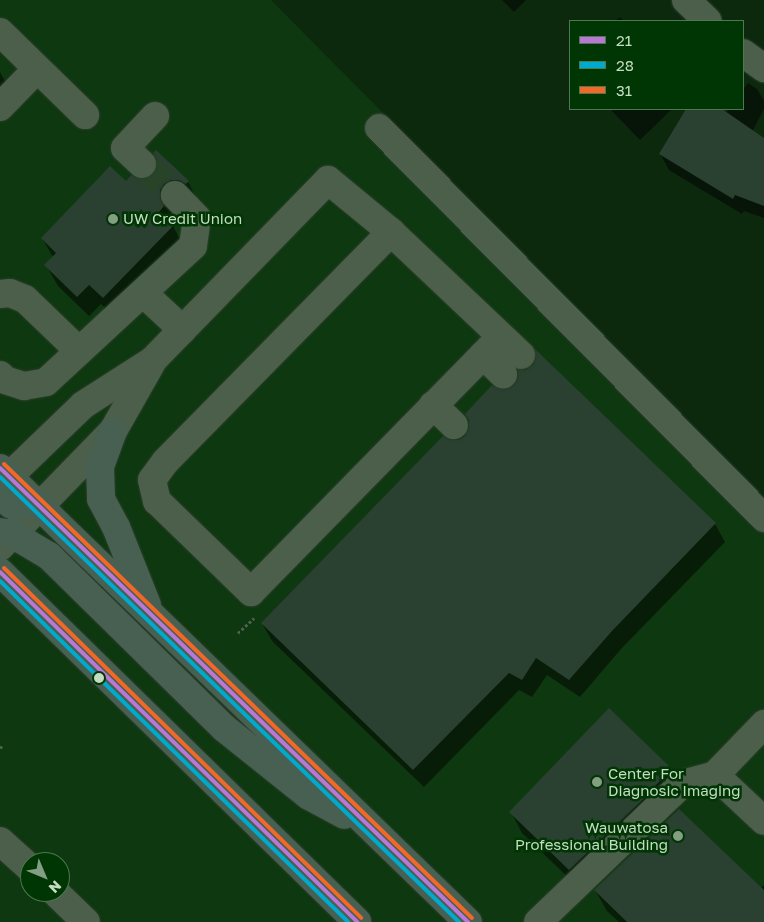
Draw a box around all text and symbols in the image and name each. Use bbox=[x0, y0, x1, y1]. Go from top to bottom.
legend bbox=[569, 20, 744, 110]
text: 21 bbox=[616, 31, 632, 49]
text: 28 bbox=[616, 56, 634, 74]
text: 31 bbox=[616, 81, 632, 99]
place label: UW Credit Union bbox=[123, 210, 242, 228]
marker: UW Credit Union bbox=[107, 213, 119, 225]
unlabelled marker bbox=[94, 673, 104, 683]
place label: Center For Diagnosic Imaging bbox=[608, 764, 740, 799]
marker: Center For Diagnosic Imaging bbox=[590, 775, 604, 789]
place label: Wauwatosa Professional Building bbox=[515, 818, 668, 853]
marker: Wauwatosa Professional Building bbox=[672, 830, 684, 842]
north arrow bbox=[20, 852, 70, 902]
text: N bbox=[45, 877, 65, 897]

